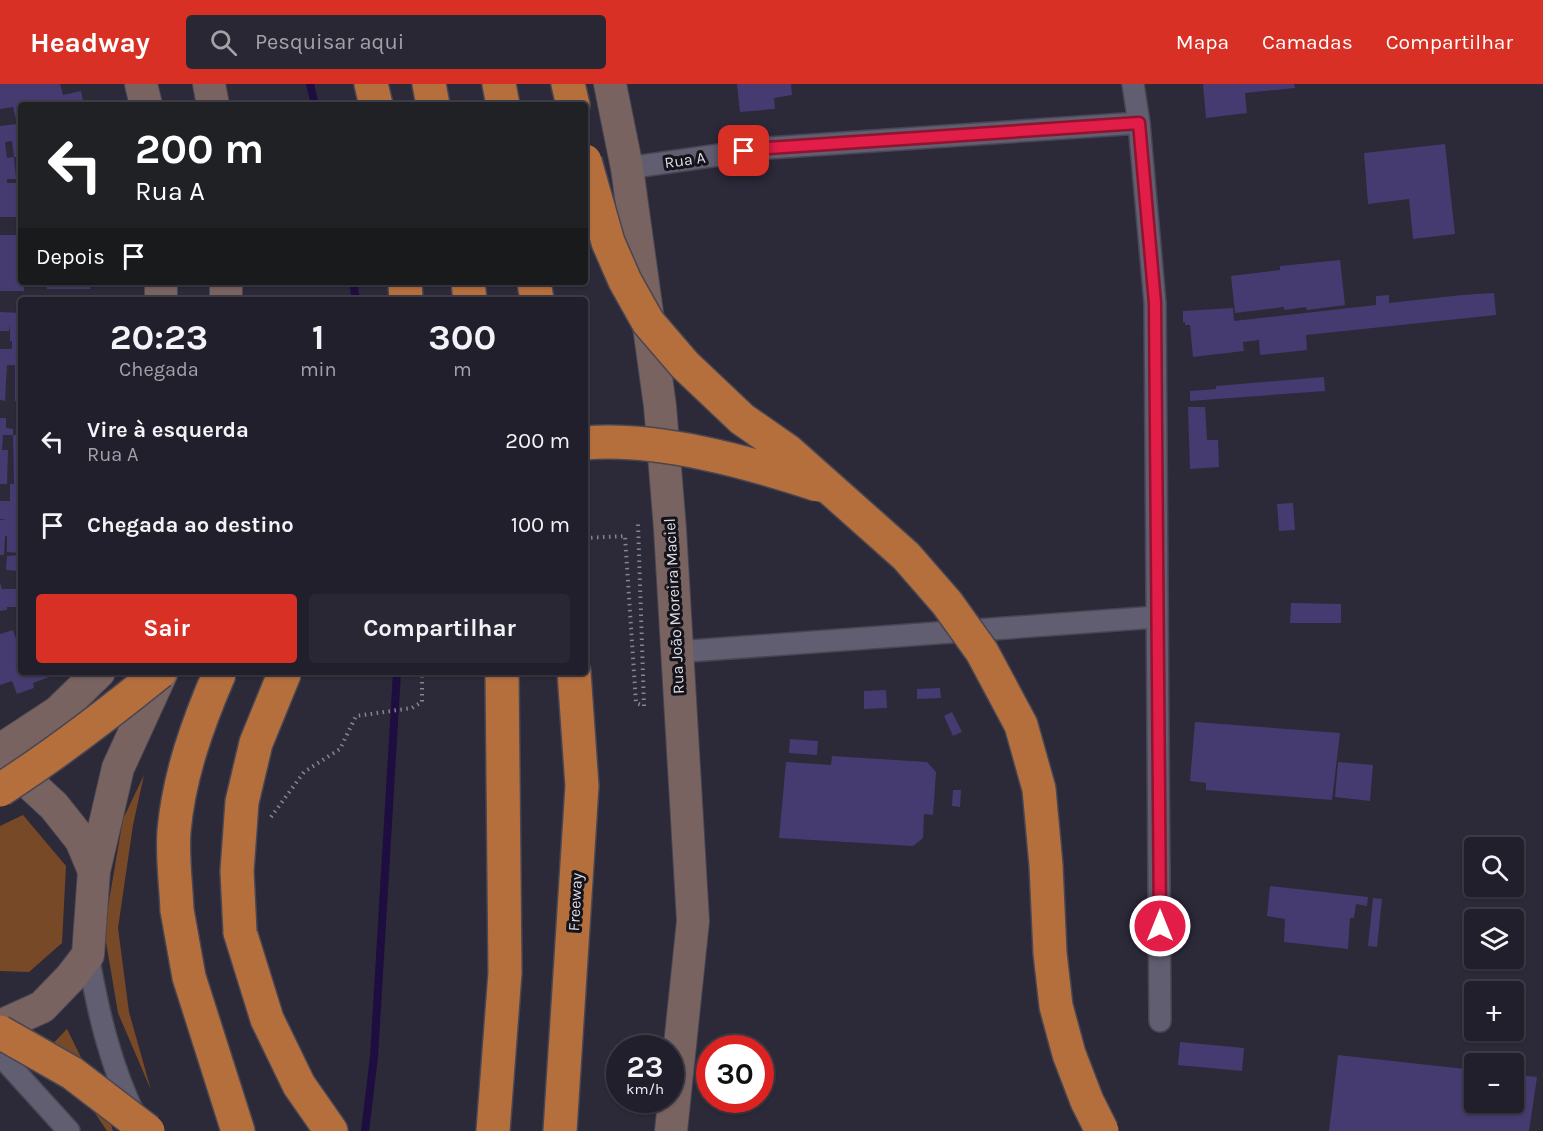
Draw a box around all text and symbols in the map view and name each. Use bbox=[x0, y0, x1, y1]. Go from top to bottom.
search box bbox=[186, 15, 606, 69]
text: Headway bbox=[30, 26, 150, 59]
icon: search bbox=[207, 26, 240, 59]
text: Pesquisar aqui bbox=[255, 29, 404, 55]
text: Mapa bbox=[1176, 30, 1229, 54]
text: Camadas bbox=[1262, 30, 1353, 54]
text: Compartilhar bbox=[1386, 30, 1513, 54]
text: 200 m bbox=[135, 124, 264, 174]
pin bbox=[718, 125, 769, 176]
icon: left bbox=[36, 126, 114, 204]
icon: arrive bbox=[727, 134, 760, 167]
street label: Rua A bbox=[663, 148, 707, 172]
text: Rua A bbox=[135, 175, 205, 207]
icon: arrive bbox=[117, 240, 150, 273]
text: Depois bbox=[36, 244, 105, 270]
text: 20:23 bbox=[110, 316, 208, 358]
text: 1 bbox=[312, 316, 325, 358]
text: 300 bbox=[428, 316, 496, 358]
text: Chegada bbox=[119, 358, 199, 381]
text: min bbox=[300, 358, 337, 381]
text: m bbox=[453, 358, 472, 381]
text: Vire à esquerda bbox=[87, 417, 249, 443]
icon: left bbox=[36, 425, 69, 458]
text: 200 m bbox=[505, 428, 570, 454]
text: Rua A bbox=[87, 443, 139, 466]
icon: arrive bbox=[36, 509, 69, 542]
text: Chegada ao destino bbox=[87, 512, 294, 538]
text: 100 m bbox=[511, 512, 570, 538]
street label: Rua João Moreira Maciel bbox=[660, 518, 688, 694]
button: Sair bbox=[36, 594, 297, 663]
button: Compartilhar bbox=[309, 594, 570, 663]
map controls bbox=[1464, 837, 1524, 1113]
button: search bbox=[1464, 837, 1524, 897]
street label: Freeway bbox=[564, 872, 586, 932]
position arrow bbox=[1128, 894, 1192, 958]
button: layers bbox=[1464, 909, 1524, 969]
button: + bbox=[1464, 981, 1524, 1041]
speed limit sign: 30 bbox=[696, 1035, 774, 1113]
text: 23 bbox=[627, 1049, 663, 1085]
button: − bbox=[1464, 1053, 1524, 1113]
text: km/h bbox=[626, 1080, 664, 1098]

